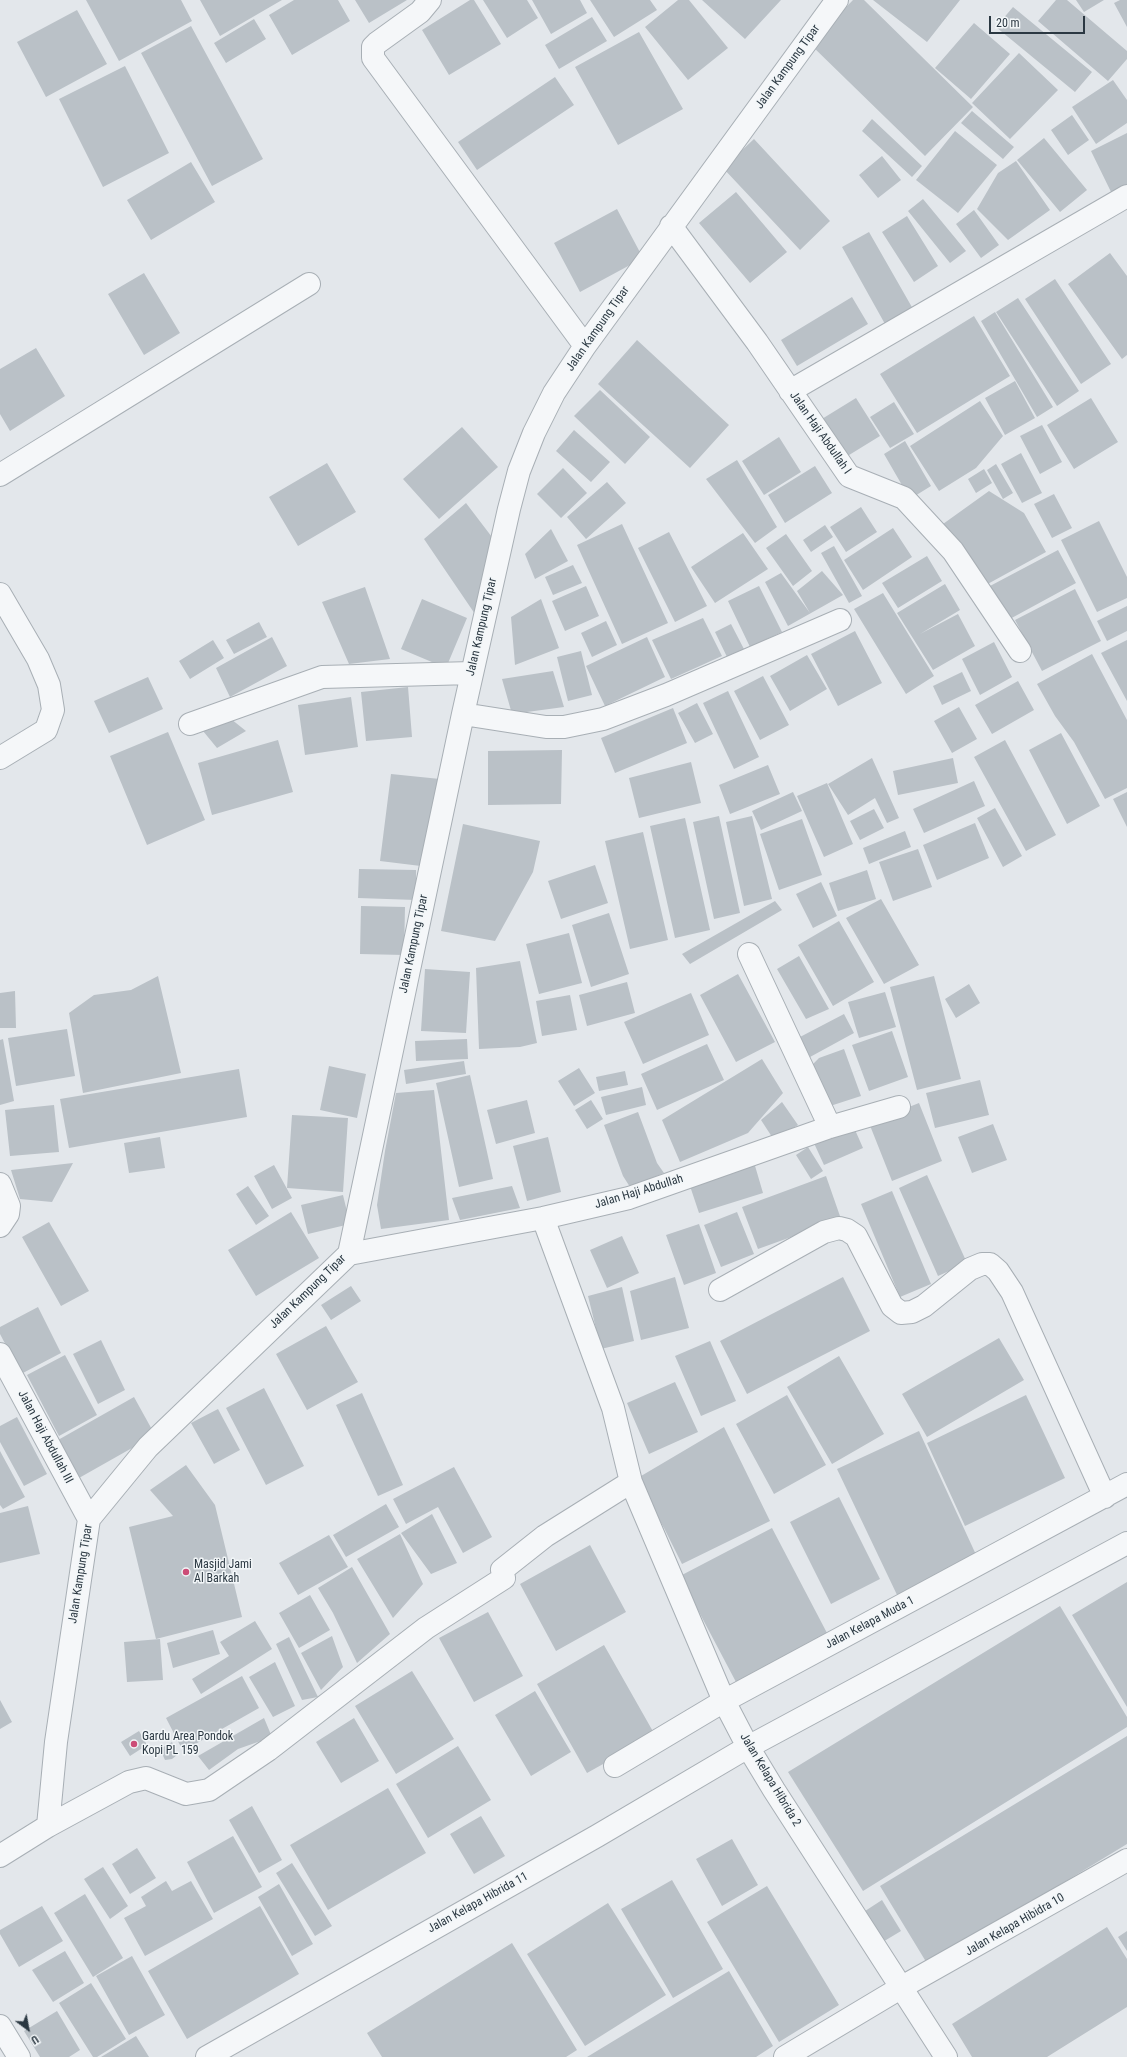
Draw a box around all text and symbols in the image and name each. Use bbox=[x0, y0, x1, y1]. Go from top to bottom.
scale bar bbox=[991, 8, 1087, 34]
text: 20 m bbox=[996, 16, 1020, 30]
street label: Jalan Kampung Tipar bbox=[753, 22, 823, 112]
street label: Jalan Kampung Tipar bbox=[563, 284, 633, 374]
street label: Jalan Haji Abdullah I bbox=[786, 389, 854, 477]
street label: Jalan Kampung Tipar bbox=[464, 576, 500, 678]
street label: Jalan Kampung Tipar bbox=[397, 893, 431, 995]
street label: Jalan Haji Abdullah bbox=[593, 1172, 685, 1212]
street label: Jalan Kampung Tipar bbox=[267, 1252, 349, 1332]
street label: Jalan Haji Abdullah III bbox=[14, 1388, 76, 1486]
street label: Jalan Kampung Tipar bbox=[66, 1523, 96, 1625]
place label: Masjid Jami Al Barkah bbox=[194, 1558, 252, 1586]
marker: Masjid Jami Al Barkah bbox=[181, 1567, 191, 1577]
street label: Jalan Kelapa Muda 1 bbox=[823, 1593, 917, 1653]
place label: Gardu Area Pondok Kopi PL 159 bbox=[142, 1730, 233, 1758]
street label: Jalan Kelapa Hibrida 2 bbox=[736, 1731, 804, 1829]
marker: Gardu Area Pondok Kopi PL 159 bbox=[129, 1739, 139, 1749]
street label: Jalan Kelapa Hibrida 11 bbox=[425, 1869, 531, 1937]
street label: Jalan Kelapa Hibidra 10 bbox=[963, 1891, 1067, 1959]
north arrow bbox=[8, 2009, 48, 2049]
text: U bbox=[29, 2032, 41, 2047]

